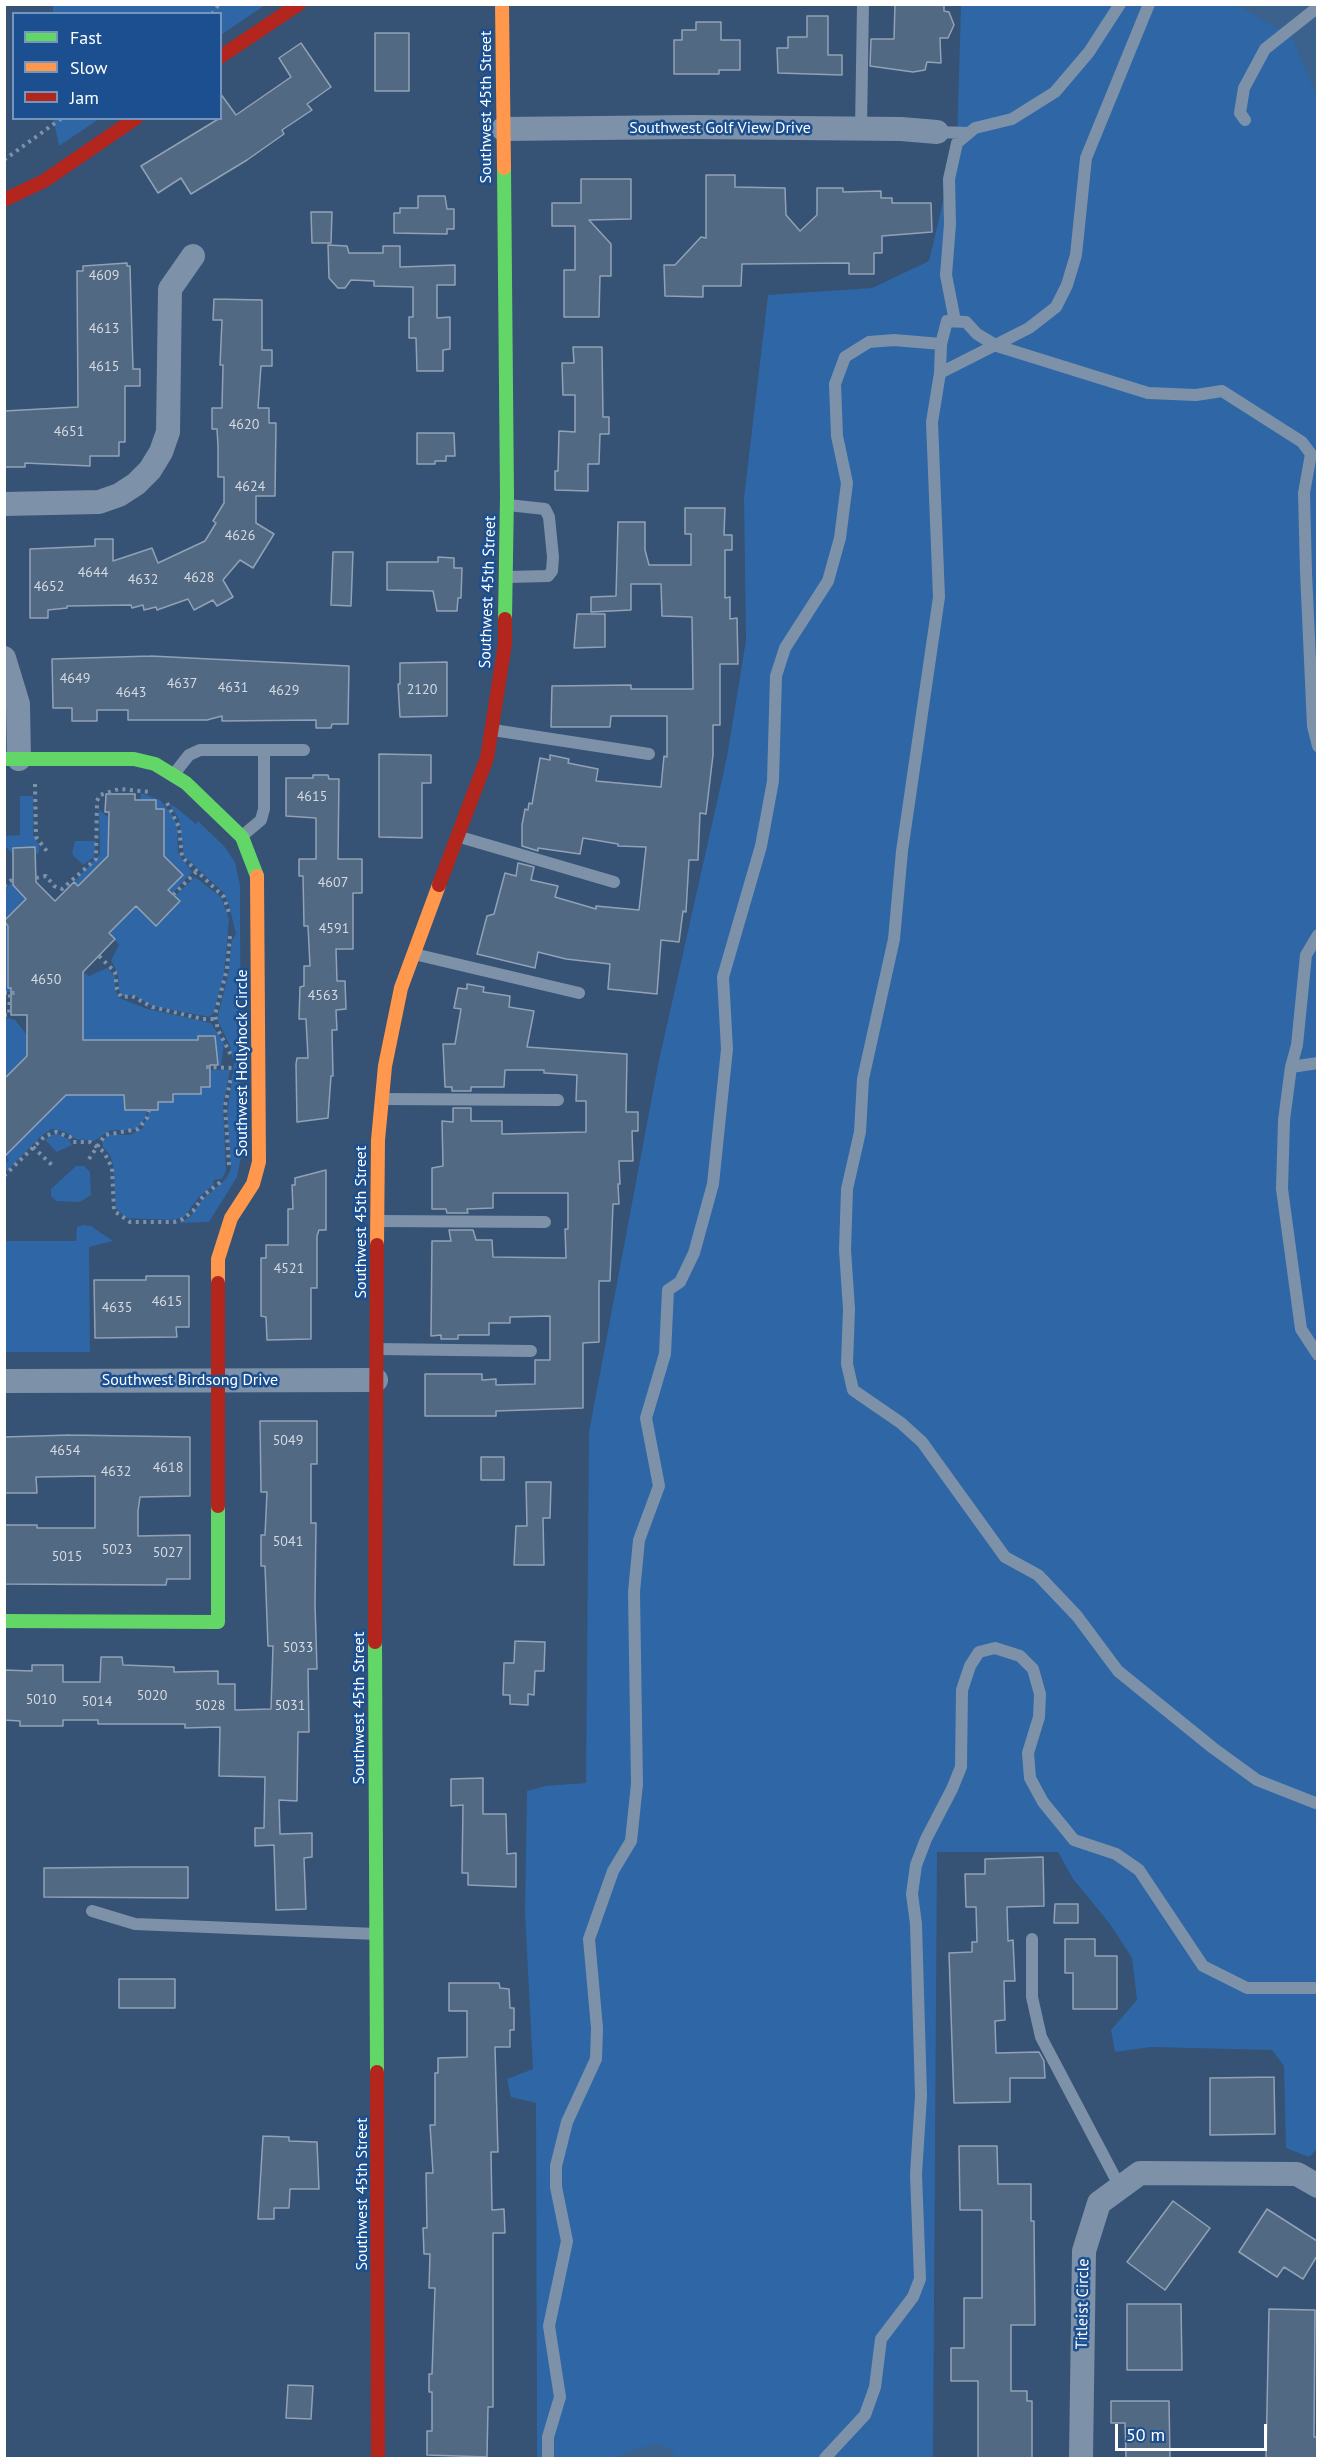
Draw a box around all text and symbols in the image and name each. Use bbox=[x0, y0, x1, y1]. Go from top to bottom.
legend bbox=[12, 12, 222, 120]
text: Fast bbox=[70, 26, 102, 49]
street label: Southwest 45th Street bbox=[476, 31, 496, 183]
text: Slow bbox=[70, 56, 108, 79]
text: Jam bbox=[70, 86, 99, 109]
street label: Southwest Golf View Drive bbox=[629, 118, 811, 138]
house number: 4609 bbox=[89, 268, 119, 284]
house number: 4613 bbox=[89, 321, 119, 337]
house number: 4615 bbox=[89, 359, 119, 375]
house number: 4620 bbox=[229, 417, 259, 433]
house number: 4651 bbox=[54, 424, 84, 440]
house number: 4624 bbox=[235, 479, 265, 495]
street label: Southwest 45th Street bbox=[476, 515, 500, 669]
house number: 4626 bbox=[225, 528, 255, 544]
house number: 4644 bbox=[78, 565, 108, 581]
house number: 4628 bbox=[184, 570, 214, 586]
house number: 4632 bbox=[128, 572, 158, 588]
house number: 4652 bbox=[34, 579, 64, 595]
house number: 4649 bbox=[60, 671, 90, 687]
house number: 4637 bbox=[167, 676, 197, 692]
house number: 4631 bbox=[218, 680, 248, 696]
house number: 2120 bbox=[407, 682, 437, 698]
house number: 4629 bbox=[269, 683, 299, 699]
house number: 4643 bbox=[116, 685, 146, 701]
house number: 4615 bbox=[297, 789, 327, 805]
house number: 4607 bbox=[318, 875, 348, 891]
house number: 4591 bbox=[319, 921, 349, 937]
street label: Southwest Hollyhock Circle bbox=[232, 969, 252, 1157]
house number: 4650 bbox=[31, 972, 61, 988]
house number: 4563 bbox=[308, 988, 338, 1004]
street label: Southwest 45th Street bbox=[351, 1146, 371, 1298]
house number: 4521 bbox=[274, 1261, 304, 1277]
house number: 4615 bbox=[152, 1294, 182, 1310]
house number: 4635 bbox=[102, 1300, 132, 1316]
street label: Southwest Birdsong Drive bbox=[102, 1370, 278, 1390]
house number: 5049 bbox=[273, 1433, 303, 1449]
house number: 4654 bbox=[50, 1443, 80, 1459]
house number: 4618 bbox=[153, 1460, 183, 1476]
house number: 4632 bbox=[101, 1464, 131, 1480]
house number: 5041 bbox=[273, 1534, 303, 1550]
house number: 5023 bbox=[102, 1542, 132, 1558]
house number: 5027 bbox=[153, 1545, 183, 1561]
house number: 5015 bbox=[52, 1549, 82, 1565]
street label: Southwest 45th Street bbox=[349, 1632, 369, 1784]
house number: 5033 bbox=[283, 1640, 313, 1656]
house number: 5020 bbox=[137, 1688, 167, 1704]
house number: 5010 bbox=[26, 1692, 56, 1708]
house number: 5014 bbox=[82, 1694, 112, 1710]
house number: 5028 bbox=[195, 1698, 225, 1714]
house number: 5031 bbox=[275, 1698, 305, 1714]
street label: Southwest 45th Street bbox=[352, 2118, 372, 2270]
street label: Titleist Circle bbox=[1073, 2258, 1093, 2350]
scale bar bbox=[1118, 2412, 1270, 2450]
text: 50 m bbox=[1126, 2423, 1165, 2446]

